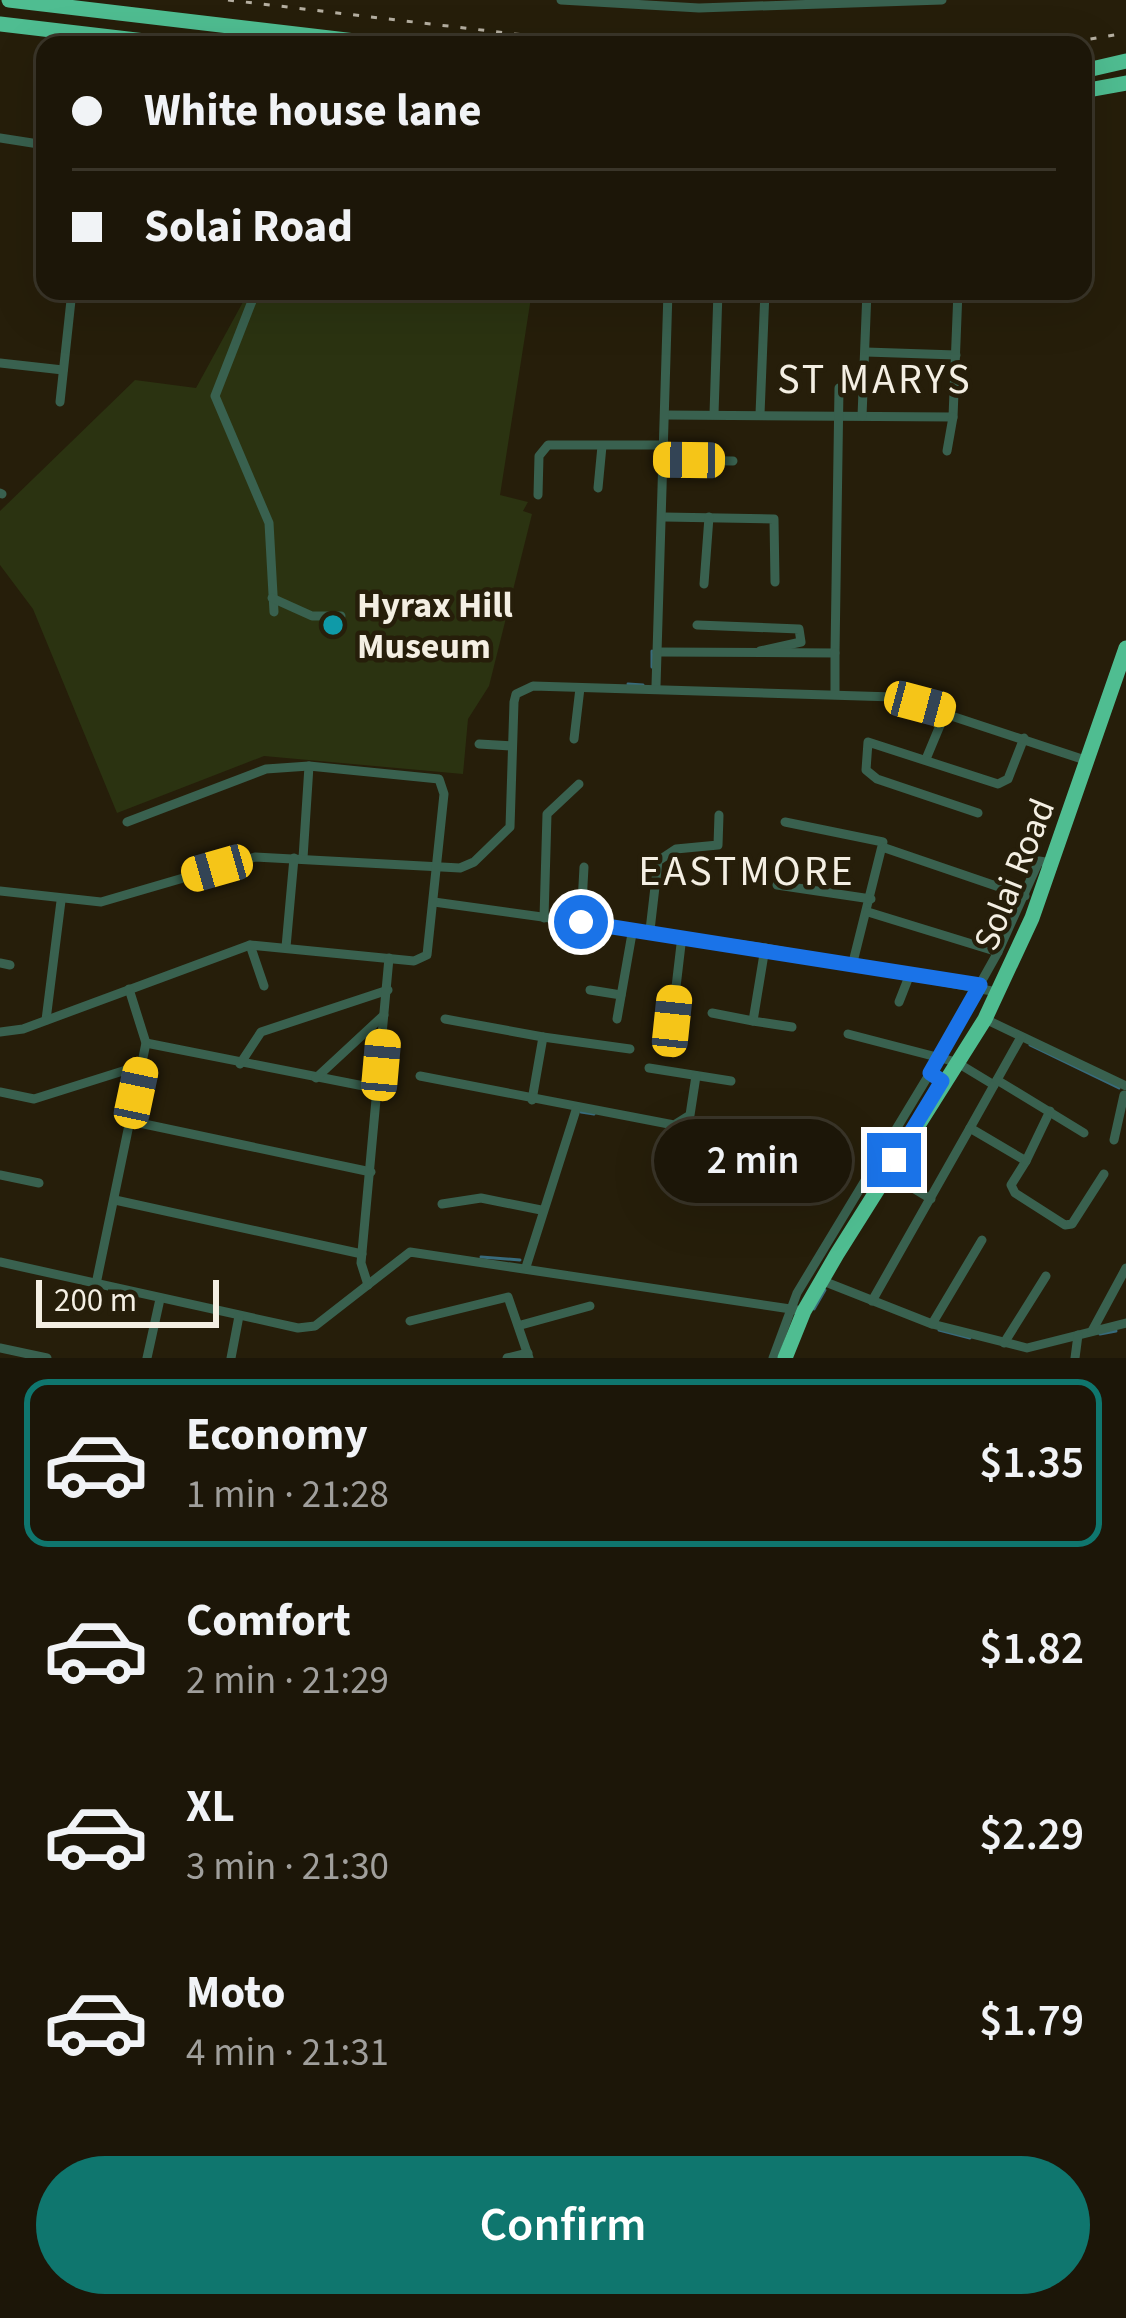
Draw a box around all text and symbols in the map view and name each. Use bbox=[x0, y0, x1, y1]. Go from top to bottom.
text: White house lane bbox=[144, 79, 482, 143]
text: Solai Road bbox=[144, 195, 353, 259]
district label: ST MARYS bbox=[777, 350, 973, 410]
car bbox=[653, 441, 725, 479]
place label: Hyrax Hill Museum bbox=[357, 580, 513, 672]
marker: Hyrax Hill Museum bbox=[320, 612, 346, 638]
car bbox=[881, 677, 959, 731]
street label: Solai Road bbox=[961, 791, 1068, 958]
car bbox=[177, 841, 257, 895]
district label: EASTMORE bbox=[638, 842, 856, 902]
route start bbox=[554, 895, 608, 949]
car bbox=[650, 983, 694, 1059]
car bbox=[360, 1028, 402, 1102]
car bbox=[111, 1054, 161, 1132]
callout: 2 min bbox=[654, 1118, 852, 1202]
text: 2 min bbox=[707, 1133, 799, 1189]
route end bbox=[867, 1133, 921, 1187]
scale bar bbox=[36, 1274, 219, 1327]
text: 200 m bbox=[54, 1277, 137, 1324]
text: Economy bbox=[186, 1403, 368, 1467]
icon: car bbox=[42, 1409, 150, 1517]
text: $1.35 bbox=[979, 1431, 1084, 1495]
text: 1 min · 21:28 bbox=[186, 1467, 389, 1523]
text: Comfort bbox=[186, 1589, 351, 1653]
icon: car bbox=[42, 1595, 150, 1703]
text: $1.82 bbox=[979, 1617, 1084, 1681]
text: 2 min · 21:29 bbox=[186, 1653, 389, 1709]
text: XL bbox=[186, 1775, 235, 1839]
icon: car bbox=[42, 1781, 150, 1889]
text: $2.29 bbox=[979, 1803, 1084, 1867]
text: 3 min · 21:30 bbox=[186, 1839, 389, 1895]
text: Moto bbox=[186, 1961, 285, 2025]
icon: car bbox=[42, 1967, 150, 2075]
text: $1.79 bbox=[979, 1989, 1084, 2053]
text: 4 min · 21:31 bbox=[186, 2025, 389, 2081]
button: Confirm bbox=[36, 2156, 1090, 2294]

